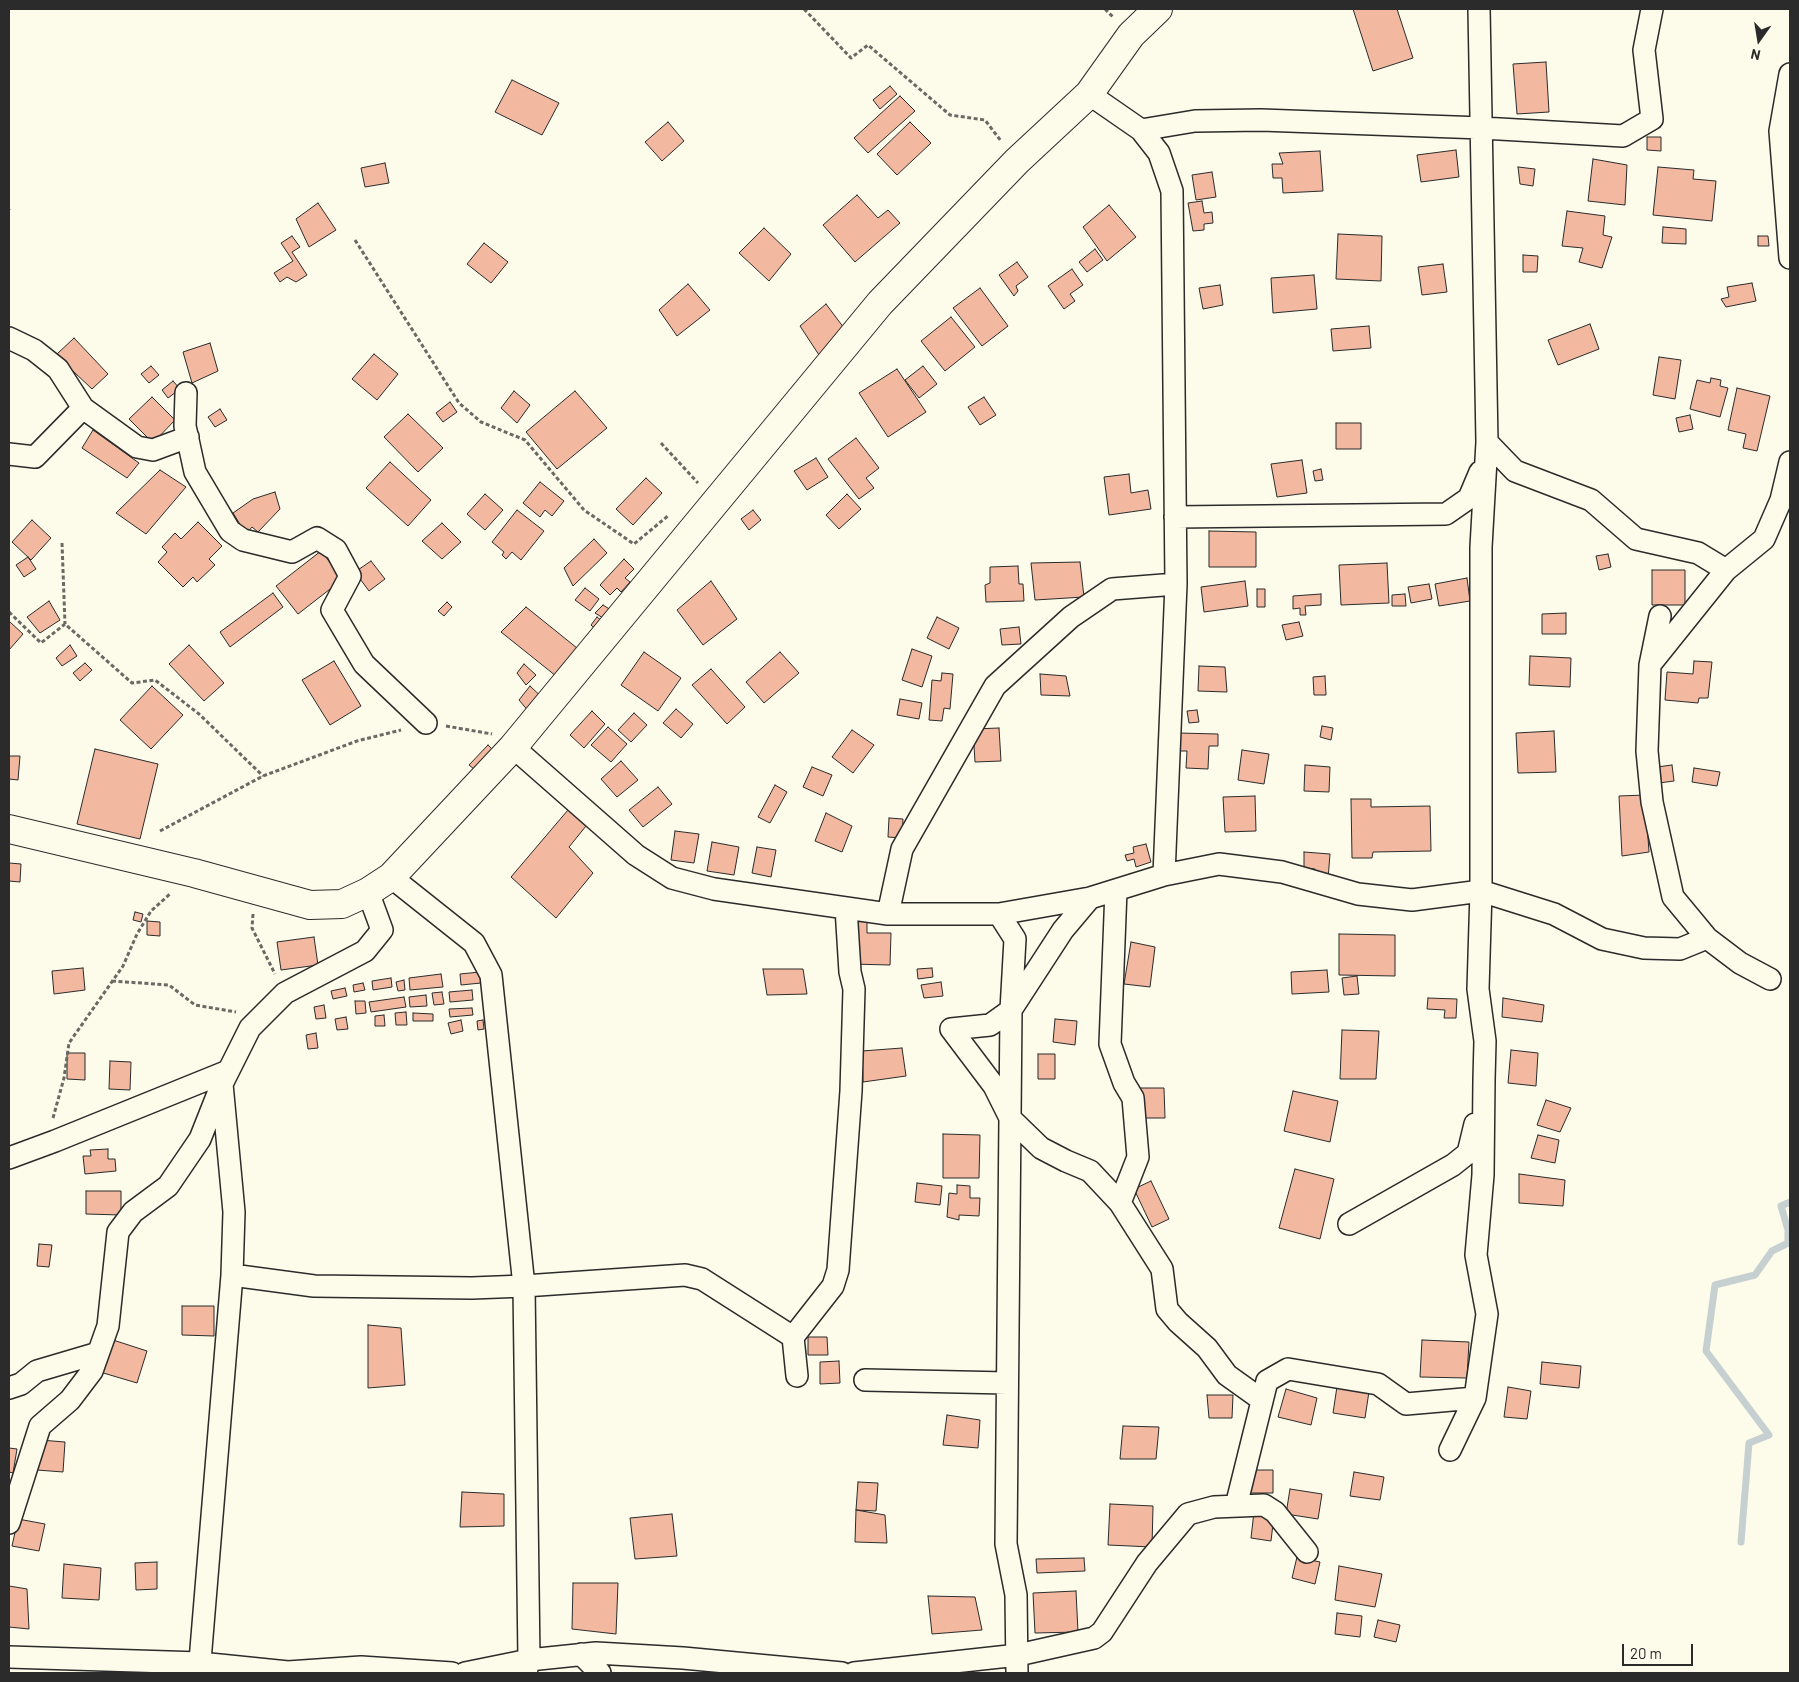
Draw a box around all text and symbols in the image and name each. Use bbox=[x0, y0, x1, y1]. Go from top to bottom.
north arrow bbox=[1734, 15, 1784, 65]
text: N bbox=[1749, 46, 1762, 64]
scale bar bbox=[1624, 1634, 1695, 1666]
text: 20 m bbox=[1630, 1644, 1662, 1662]

